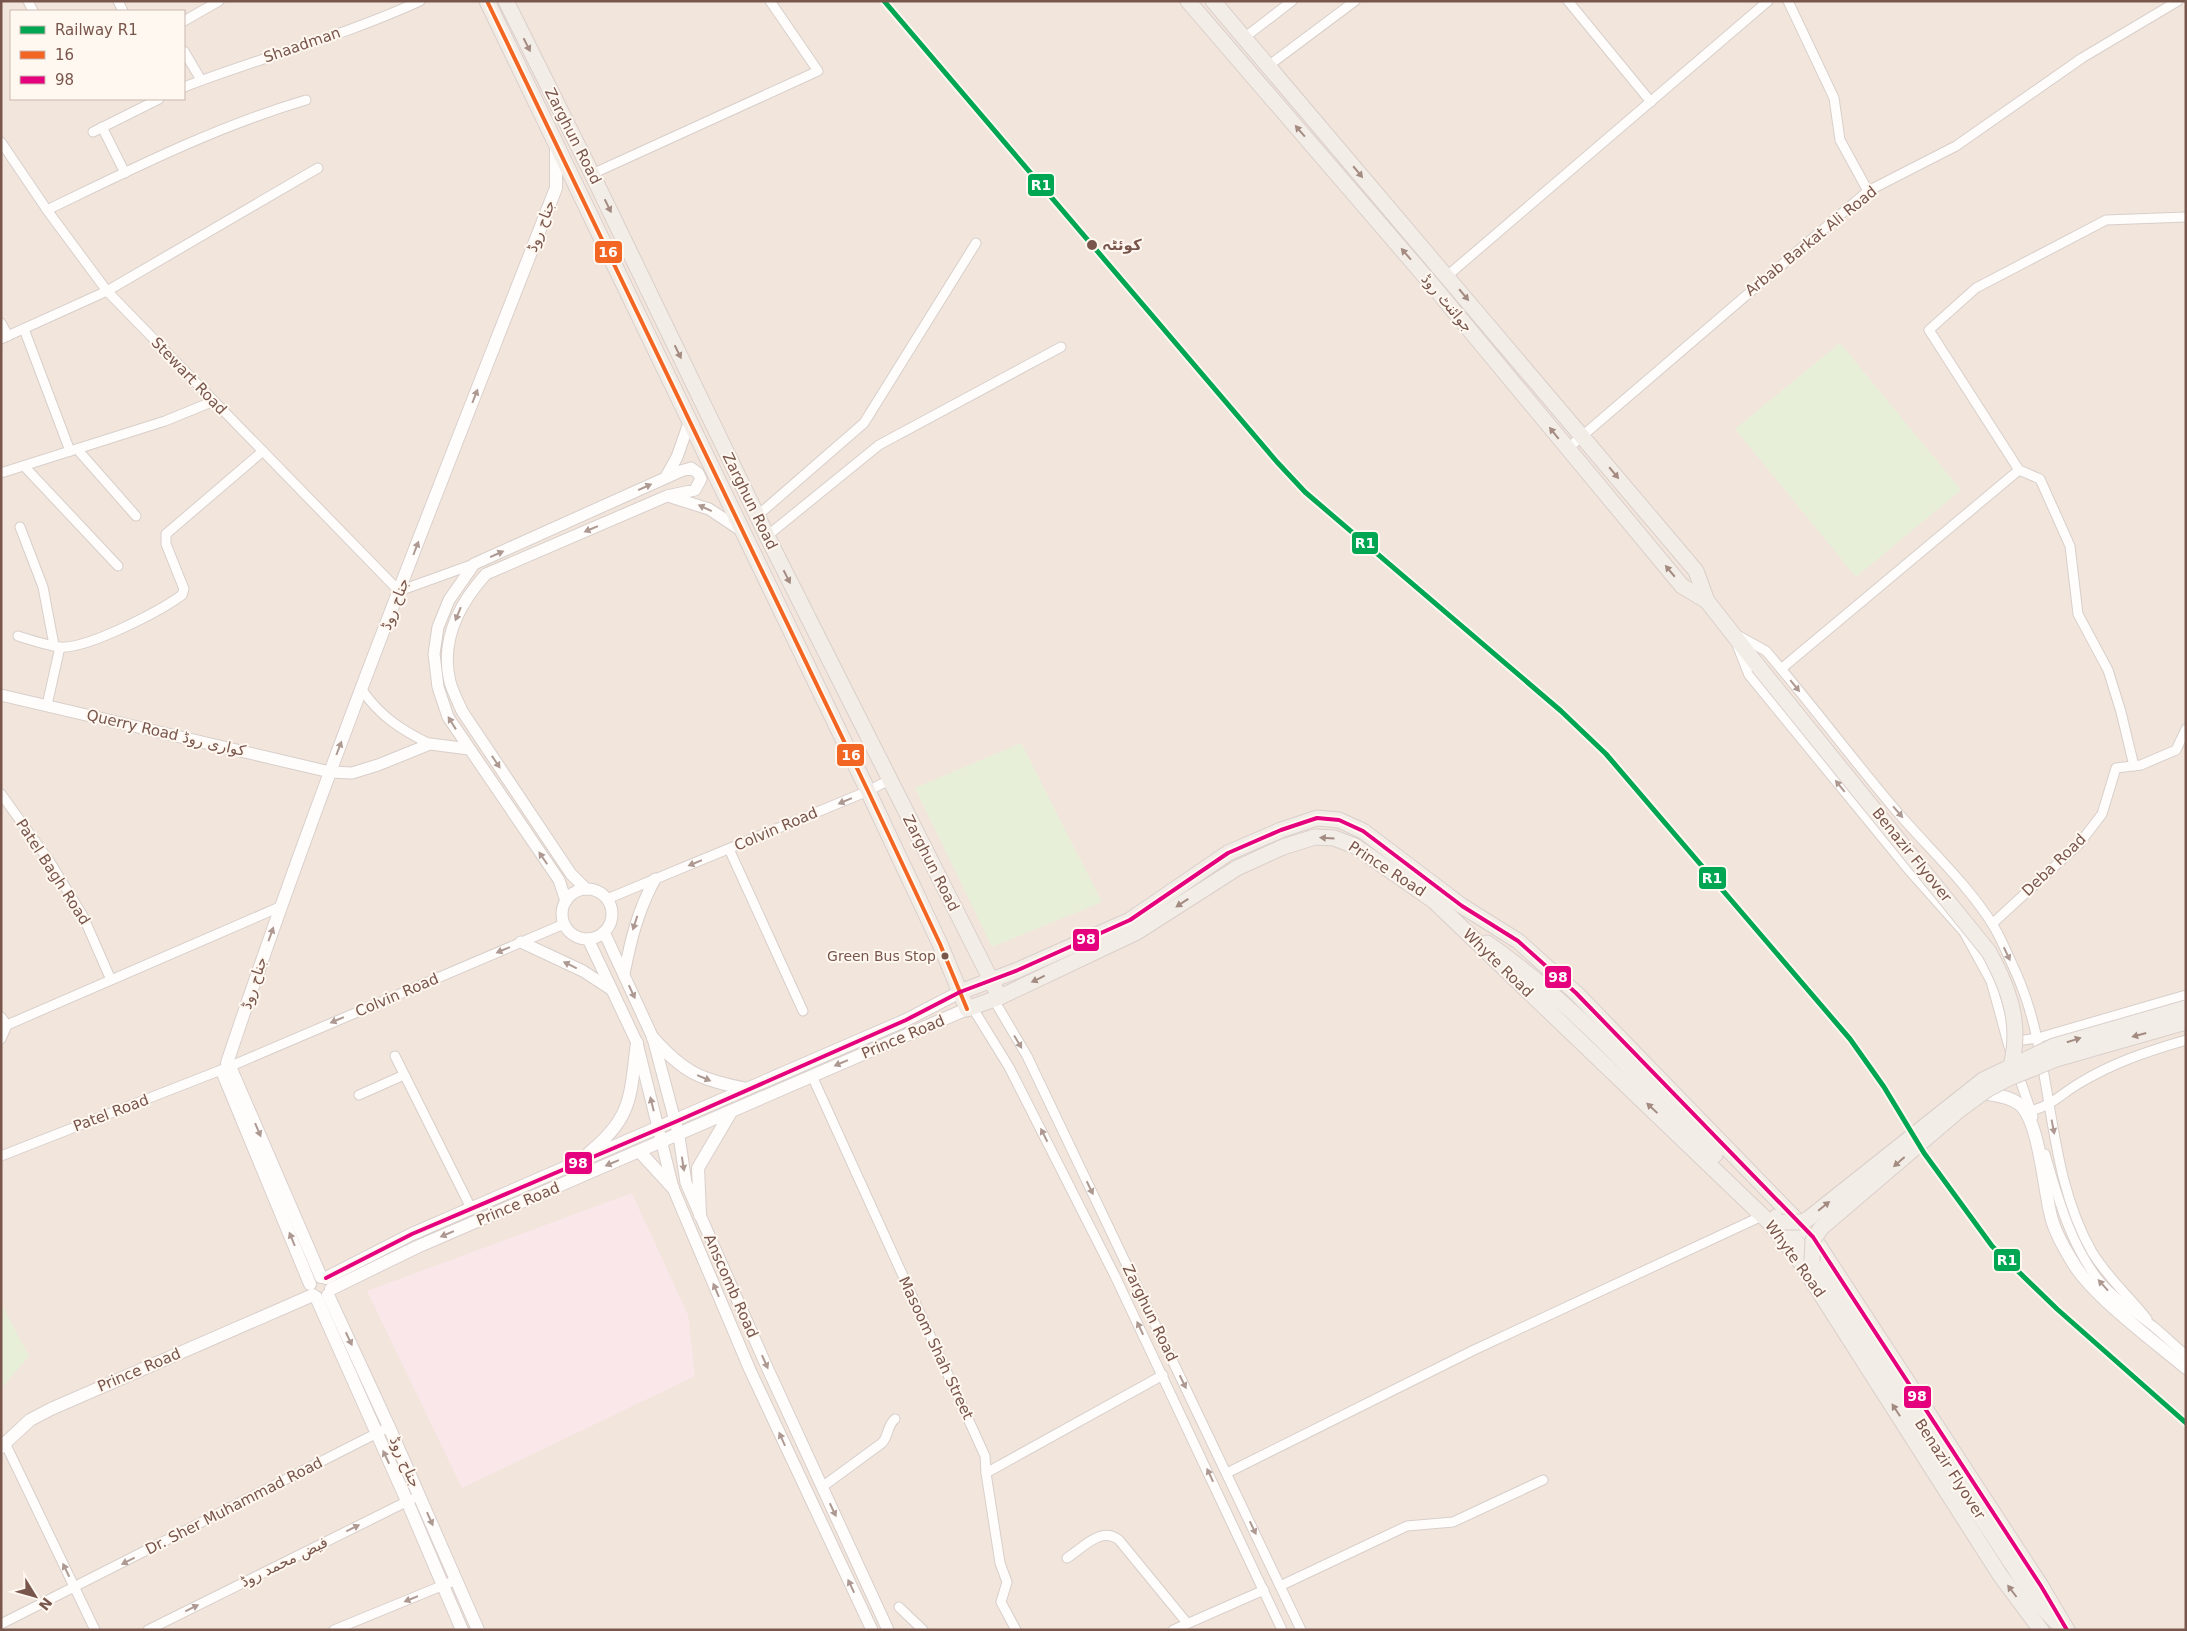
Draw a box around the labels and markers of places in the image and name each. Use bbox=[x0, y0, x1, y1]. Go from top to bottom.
place label: کوئٹہ bbox=[1103, 236, 1142, 254]
marker: کوئٹہ bbox=[1085, 238, 1099, 252]
place label: Green Bus Stop bbox=[827, 948, 936, 964]
marker: Green Bus Stop bbox=[940, 951, 950, 961]

